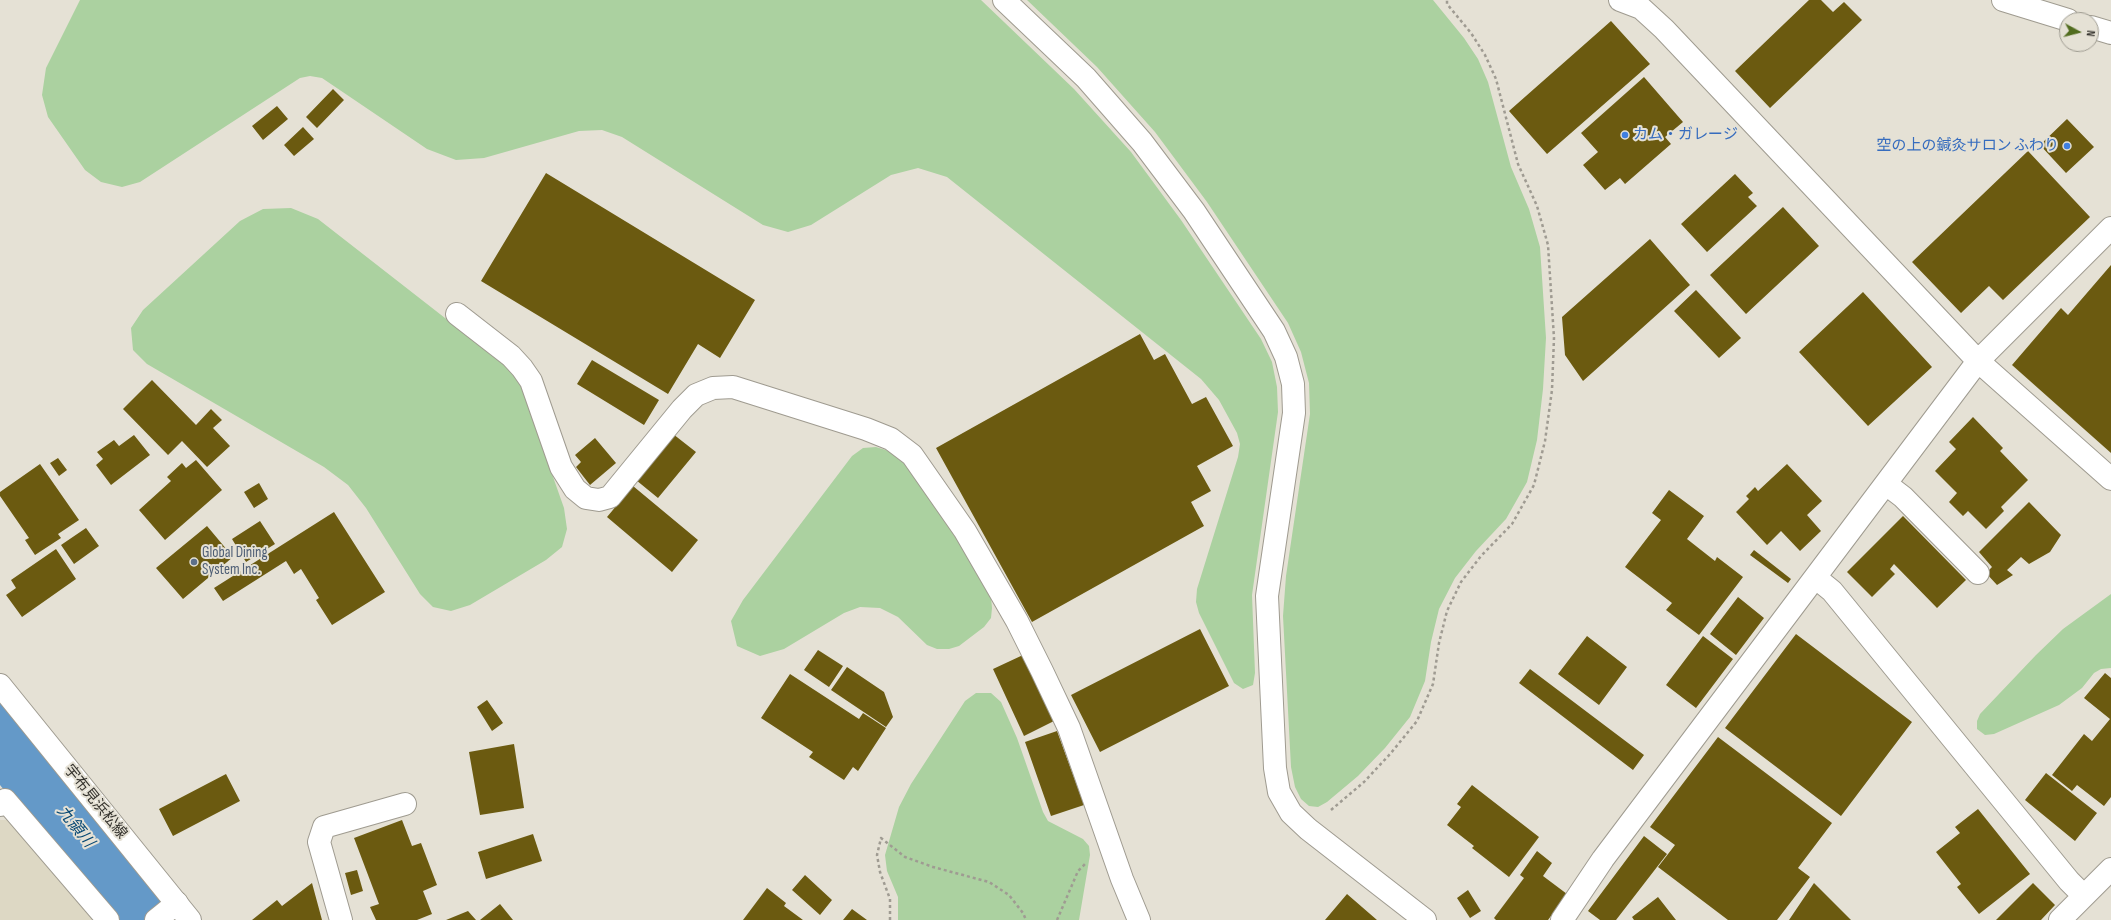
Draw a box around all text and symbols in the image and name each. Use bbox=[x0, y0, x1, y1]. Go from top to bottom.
north arrow bbox=[2059, 12, 2099, 52]
text: N bbox=[2084, 30, 2097, 37]
place label: カム・ガレージ bbox=[1633, 126, 1738, 144]
marker: カム・ガレージ bbox=[1620, 130, 1630, 140]
place label: 空の上の鍼灸サロン ふわり bbox=[1877, 137, 2059, 155]
marker: 空の上の鍼灸サロン ふわり bbox=[2062, 141, 2072, 151]
place label: Global Dining System Inc. bbox=[202, 544, 267, 579]
marker: Global Dining System Inc. bbox=[189, 557, 199, 567]
street label: 宇布見浜松線 bbox=[60, 761, 130, 843]
water label: 九領川 bbox=[52, 802, 98, 852]

